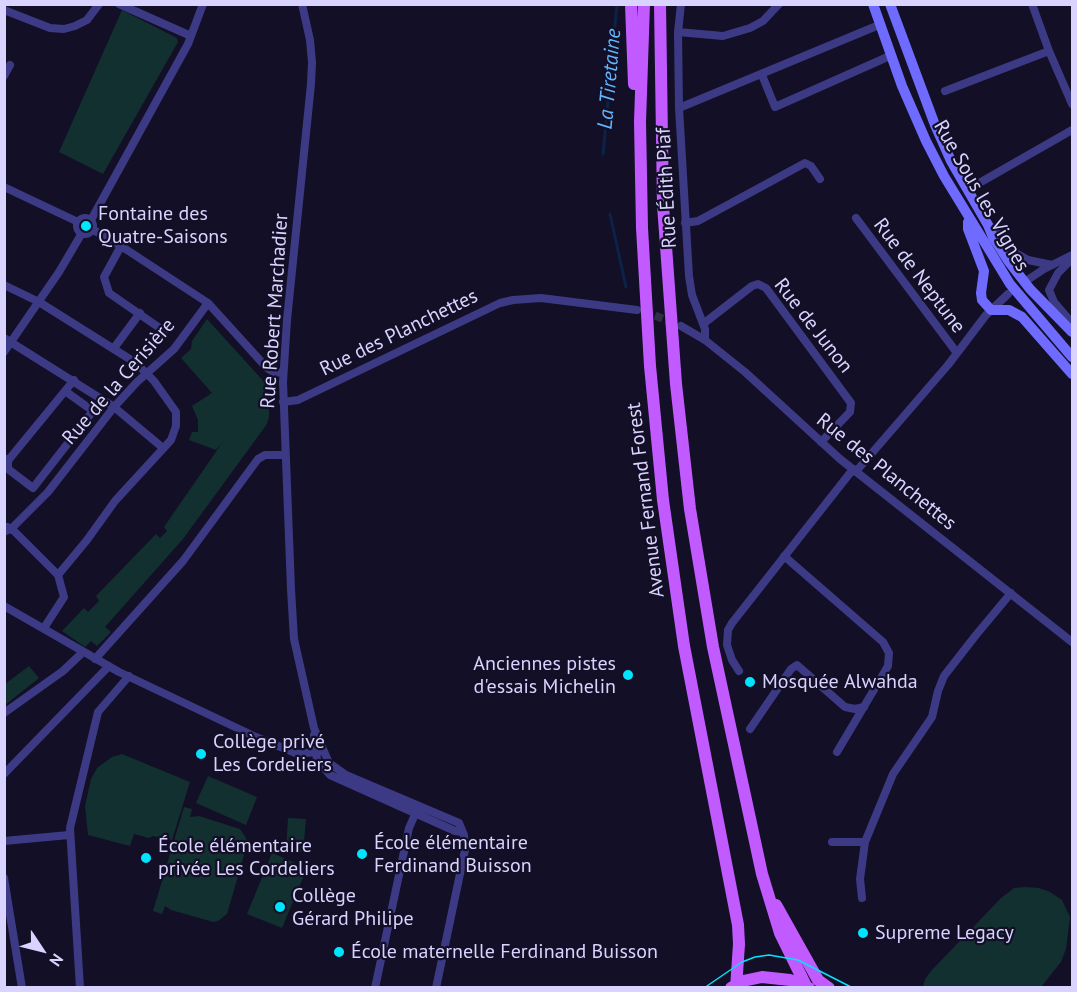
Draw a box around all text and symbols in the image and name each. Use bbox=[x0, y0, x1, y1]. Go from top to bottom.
water label: La Tiretaine bbox=[593, 28, 627, 130]
street label: Rue Sous les Vignes bbox=[928, 116, 1034, 276]
street label: Rue Édith Piaf bbox=[652, 127, 682, 249]
place label: Fontaine des Quatre-Saisons bbox=[98, 202, 228, 249]
street label: Rue Robert Marchadier bbox=[256, 213, 294, 409]
street label: Rue de Neptune bbox=[868, 214, 970, 338]
marker: Fontaine des Quatre-Saisons bbox=[79, 219, 93, 233]
street label: Rue de Junon bbox=[769, 274, 857, 378]
street label: Rue des Planchettes bbox=[316, 284, 482, 382]
street label: Rue de la Cerisière bbox=[58, 314, 180, 450]
street label: Avenue Fernand Forest bbox=[622, 401, 670, 599]
street label: Rue des Planchettes bbox=[811, 408, 961, 536]
place label: Anciennes pistes d'essais Michelin bbox=[473, 652, 616, 699]
marker: Anciennes pistes d'essais Michelin bbox=[621, 668, 635, 682]
place label: Mosquée Alwahda bbox=[762, 670, 918, 694]
marker: Mosquée Alwahda bbox=[743, 675, 757, 689]
place label: Collège privé Les Cordeliers bbox=[213, 730, 332, 777]
marker: Collège privé Les Cordeliers bbox=[194, 747, 208, 761]
place label: École élémentaire Ferdinand Buisson bbox=[374, 831, 532, 878]
place label: École élémentaire privée Les Cordeliers bbox=[158, 834, 335, 881]
marker: École élémentaire Ferdinand Buisson bbox=[355, 847, 369, 861]
marker: École élémentaire privée Les Cordeliers bbox=[139, 851, 153, 865]
place label: Collège Gérard Philipe bbox=[292, 884, 414, 931]
marker: Collège Gérard Philipe bbox=[273, 900, 287, 914]
north arrow bbox=[12, 920, 72, 980]
place label: Supreme Legacy bbox=[875, 921, 1014, 945]
marker: Supreme Legacy bbox=[856, 926, 870, 940]
place label: École maternelle Ferdinand Buisson bbox=[351, 940, 658, 964]
marker: École maternelle Ferdinand Buisson bbox=[332, 945, 346, 959]
text: N bbox=[46, 950, 68, 970]

